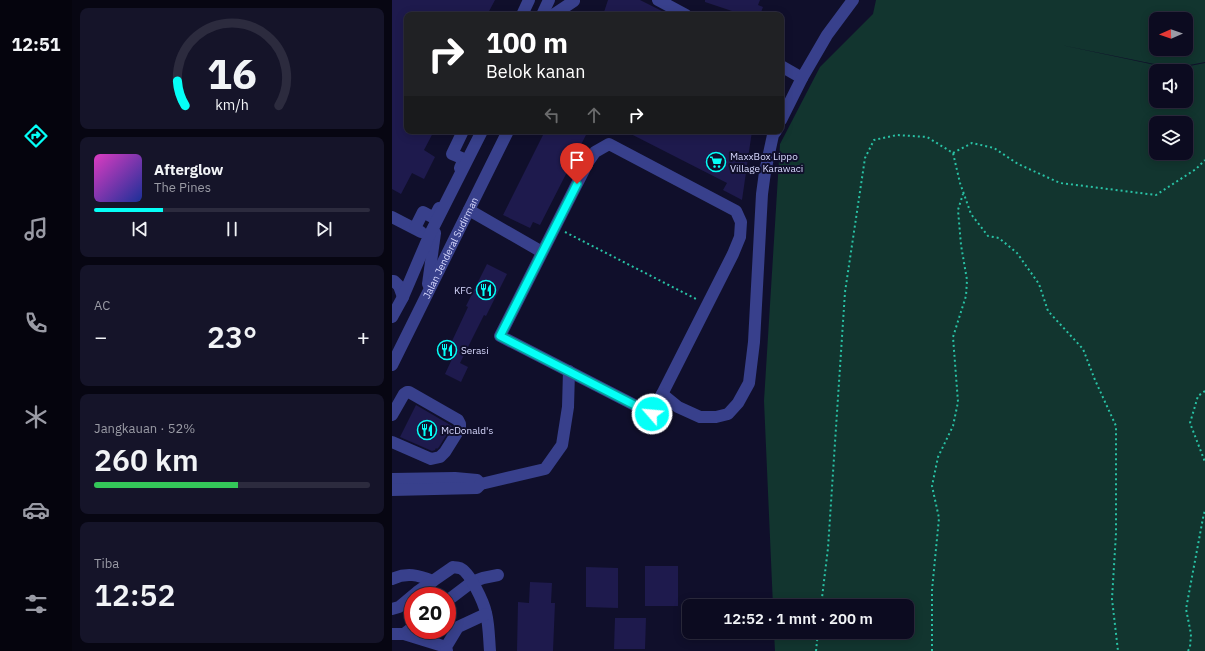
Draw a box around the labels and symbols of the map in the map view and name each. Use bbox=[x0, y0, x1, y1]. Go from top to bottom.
north arrow bbox=[1149, 12, 1193, 56]
pin bbox=[560, 143, 594, 184]
place label: MaxxBox Lippo Village Karawaci bbox=[730, 150, 803, 175]
supermarket icon: MaxxBox Lippo Village Karawaci bbox=[705, 151, 727, 173]
street label: Jalan Jenderal Sudirman bbox=[420, 195, 481, 300]
restaurant icon: KFC bbox=[475, 279, 497, 301]
place label: KFC bbox=[454, 284, 472, 297]
restaurant icon: Serasi bbox=[436, 339, 458, 361]
place label: Serasi bbox=[461, 344, 489, 357]
position arrow bbox=[631, 393, 673, 435]
restaurant icon: McDonald's bbox=[416, 419, 438, 441]
place label: McDonald's bbox=[441, 424, 493, 437]
speed limit sign: 20 bbox=[404, 587, 456, 639]

